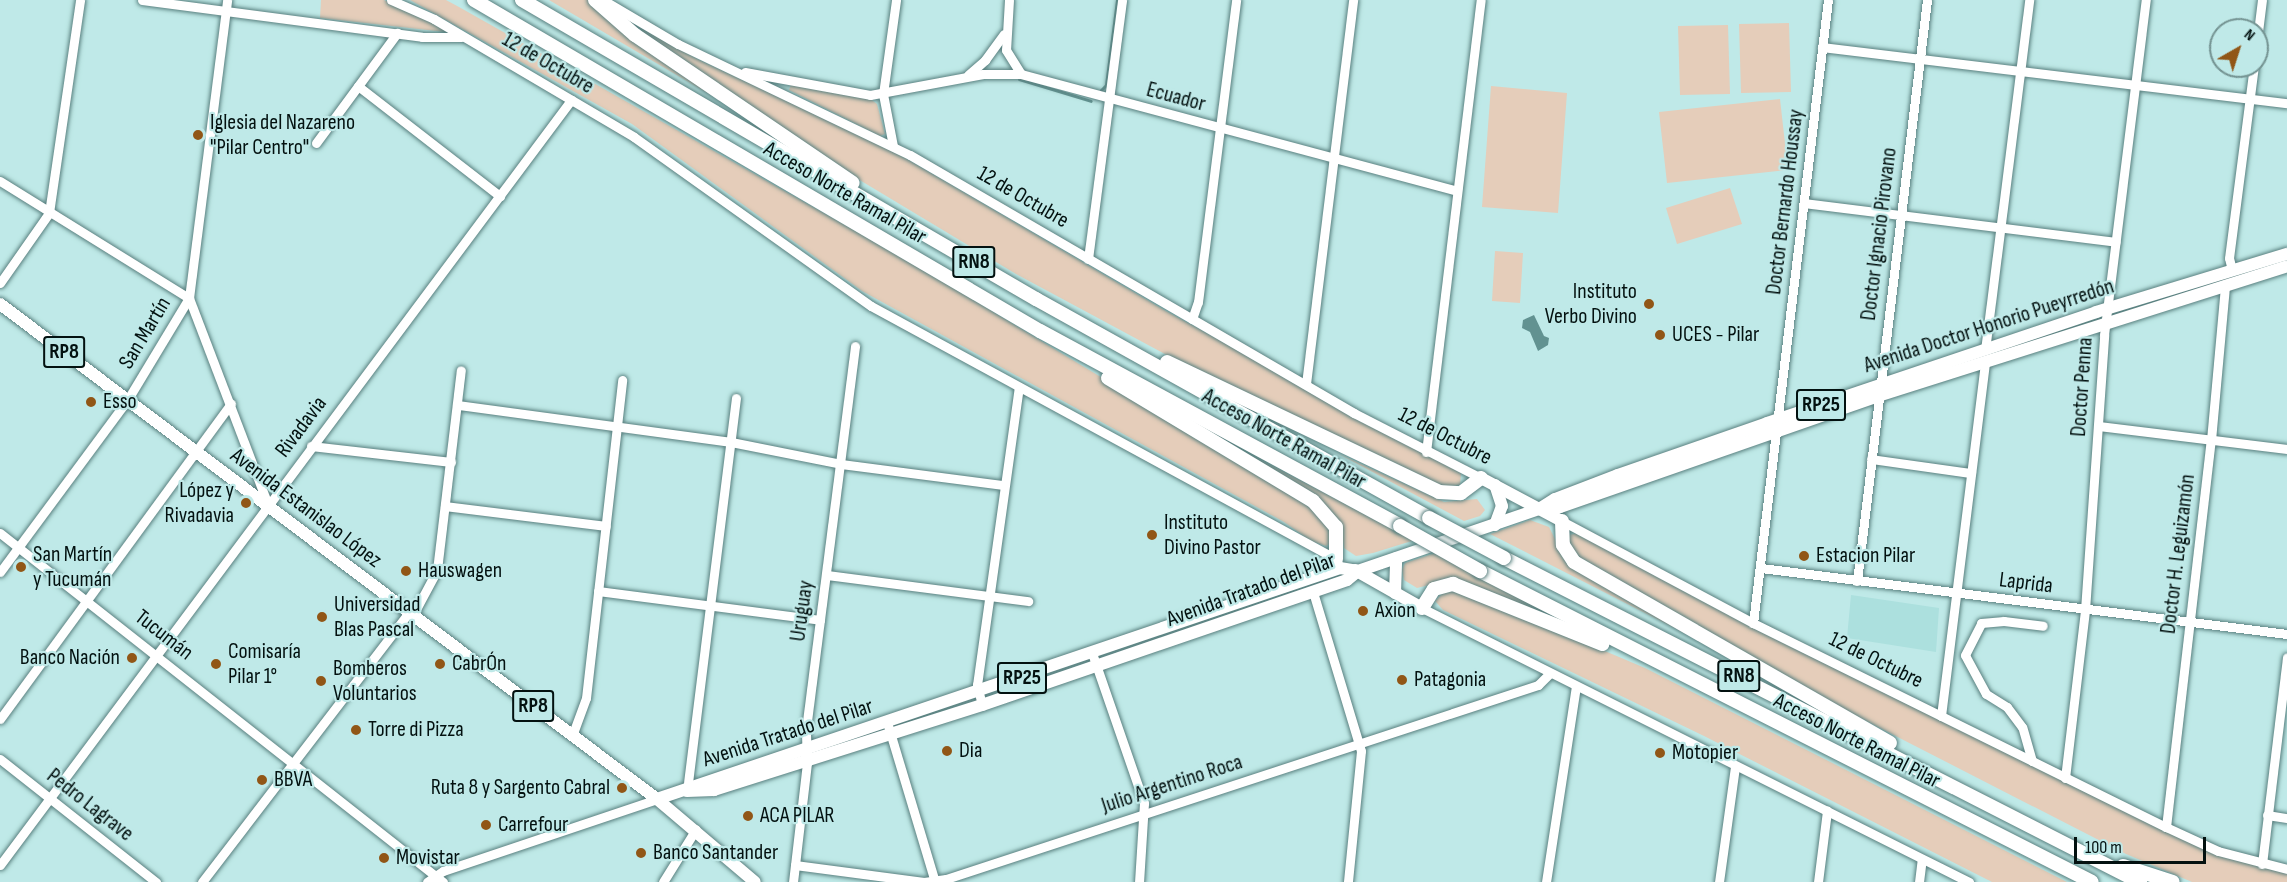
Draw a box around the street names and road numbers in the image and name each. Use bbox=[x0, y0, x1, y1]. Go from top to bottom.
street label: 12 de Octubre bbox=[498, 26, 598, 100]
street label: Ecuador bbox=[1144, 76, 1208, 118]
street label: Doctor Bernardo Houssay bbox=[1761, 108, 1809, 296]
street label: Acceso Norte Ramal Pilar bbox=[759, 136, 931, 250]
street label: Doctor Ignacio Pirovano bbox=[1855, 146, 1903, 322]
street label: 12 de Octubre bbox=[973, 160, 1073, 234]
road number: RN8 bbox=[952, 244, 996, 280]
street label: Avenida Doctor Honorio Pueyrredón bbox=[1861, 273, 2117, 379]
street label: San Martín bbox=[113, 292, 177, 374]
road number: RP8 bbox=[43, 334, 85, 370]
street label: Doctor Penna bbox=[2065, 336, 2099, 438]
street label: Acceso Norte Ramal Pilar bbox=[1198, 383, 1370, 495]
road number: RP25 bbox=[1796, 387, 1846, 423]
street label: Rivadavia bbox=[270, 391, 332, 463]
street label: 12 de Octubre bbox=[1394, 401, 1496, 471]
street label: Avenida Estanislao López bbox=[225, 443, 387, 573]
street label: Doctor H. Leguizamón bbox=[2155, 473, 2201, 635]
street label: Avenida Tratado del Pilar bbox=[1163, 547, 1339, 633]
street label: Laprida bbox=[1998, 567, 2054, 599]
street label: Uruguay bbox=[785, 579, 819, 643]
street label: Tucumán bbox=[130, 604, 198, 666]
street label: 12 de Octubre bbox=[1825, 626, 1927, 694]
road number: RN8 bbox=[1716, 658, 1762, 694]
road number: RP25 bbox=[996, 660, 1048, 696]
road number: RP8 bbox=[512, 688, 554, 724]
street label: Acceso Norte Ramal Pilar bbox=[1769, 688, 1945, 794]
street label: Avenida Tratado del Pilar bbox=[700, 693, 876, 773]
street label: Julio Argentino Roca bbox=[1098, 749, 1246, 819]
street label: Pedro Lagrave bbox=[41, 763, 139, 847]

